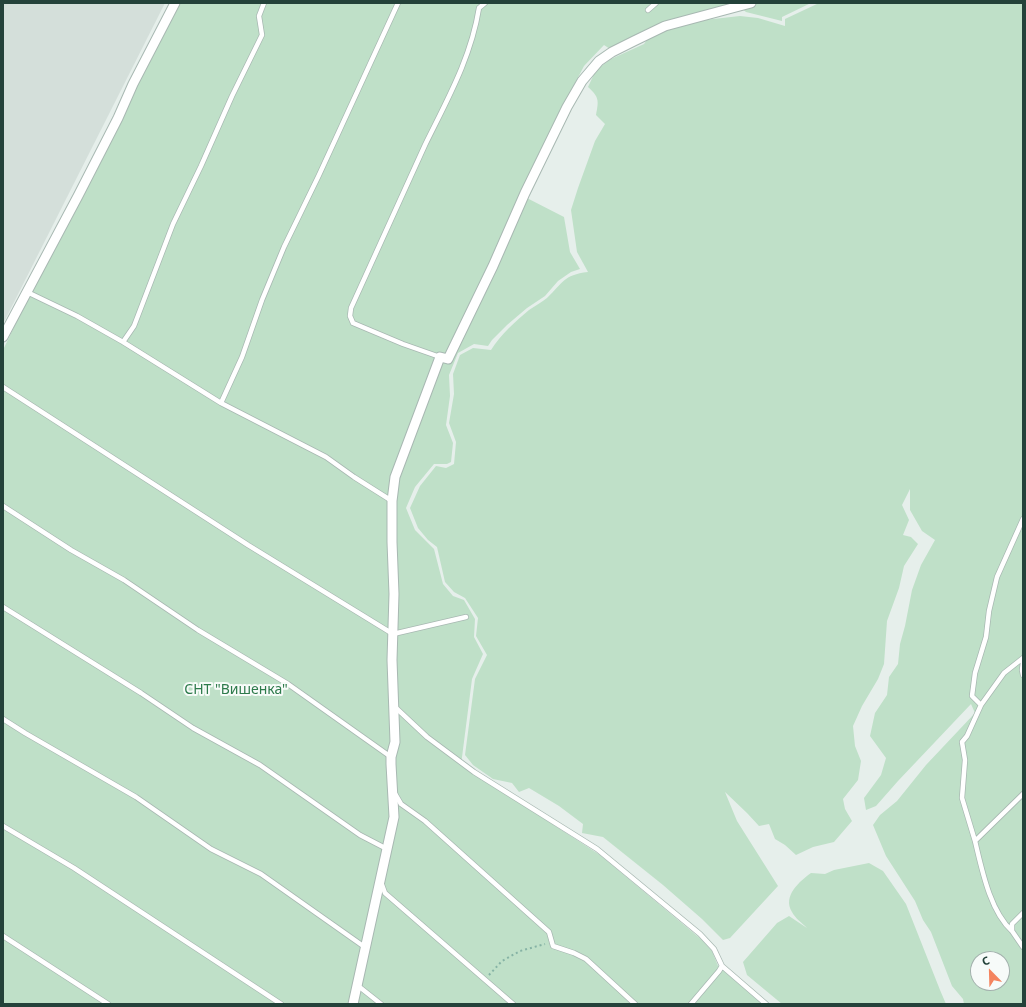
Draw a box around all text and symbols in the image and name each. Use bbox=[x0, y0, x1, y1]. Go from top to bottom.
park label: СНТ "Вишенка" bbox=[184, 682, 288, 698]
north arrow bbox=[970, 951, 1010, 991]
text: С bbox=[979, 952, 992, 969]

